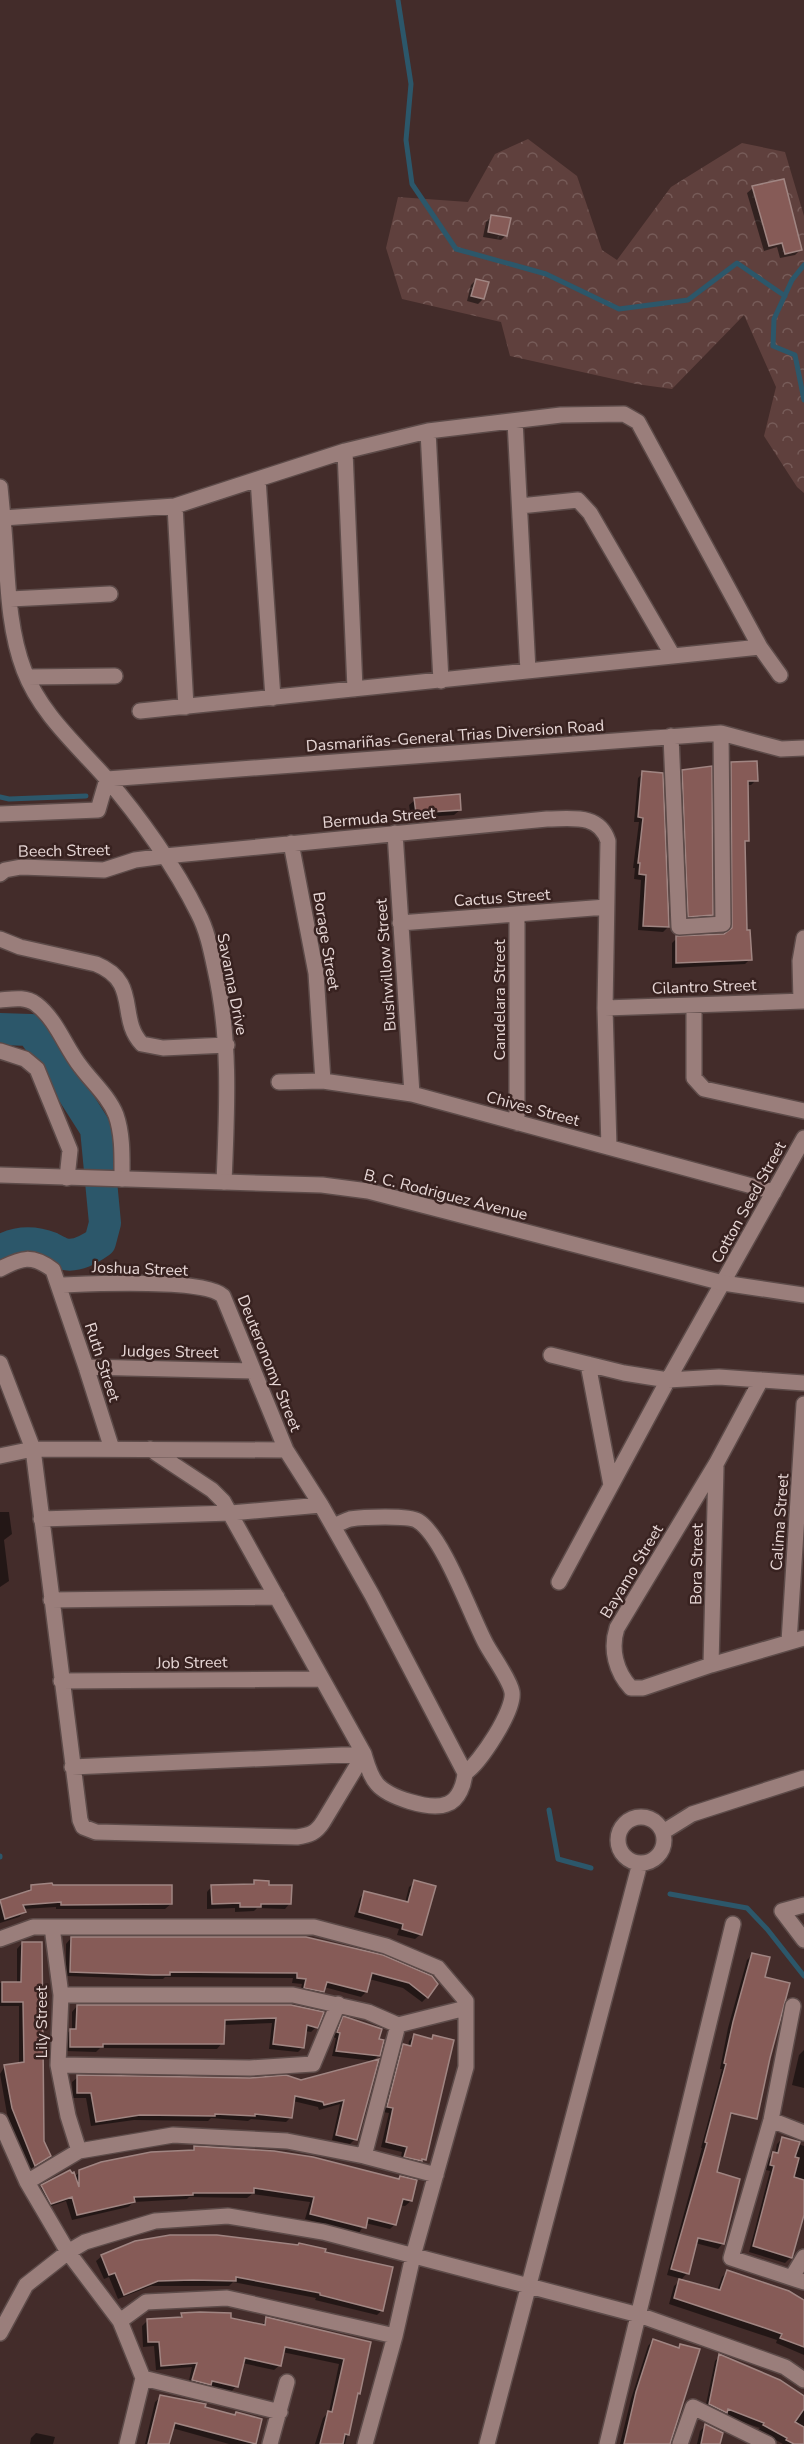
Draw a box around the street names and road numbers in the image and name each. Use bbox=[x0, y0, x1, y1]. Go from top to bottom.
street label: Dasmariñas-General Trias Diversion Road bbox=[305, 715, 605, 757]
street label: Bermuda Street bbox=[322, 802, 437, 834]
street label: Beech Street bbox=[18, 839, 111, 863]
street label: Cactus Street bbox=[453, 884, 551, 912]
street label: Borage Street bbox=[307, 890, 345, 992]
street label: Bushwillow Street bbox=[370, 897, 402, 1032]
street label: Savanna Drive bbox=[211, 931, 253, 1037]
street label: Candelara Street bbox=[489, 939, 511, 1061]
street label: Cilantro Street bbox=[651, 974, 757, 1000]
street label: Chives Street bbox=[484, 1086, 582, 1132]
street label: Cotton Seed Street bbox=[706, 1137, 792, 1267]
street label: B. C. Rodriguez Avenue bbox=[362, 1164, 530, 1226]
street label: Joshua Street bbox=[91, 1256, 189, 1282]
street label: Deuteronomy Street bbox=[232, 1292, 307, 1435]
street label: Ruth Street bbox=[79, 1320, 125, 1405]
street label: Judges Street bbox=[120, 1340, 219, 1364]
street label: Calima Street bbox=[766, 1472, 794, 1571]
street label: Bayamo Street bbox=[595, 1520, 669, 1623]
street label: Bora Street bbox=[685, 1523, 709, 1605]
street label: Job Street bbox=[155, 1651, 228, 1675]
street label: Lily Street bbox=[31, 1985, 53, 2058]

